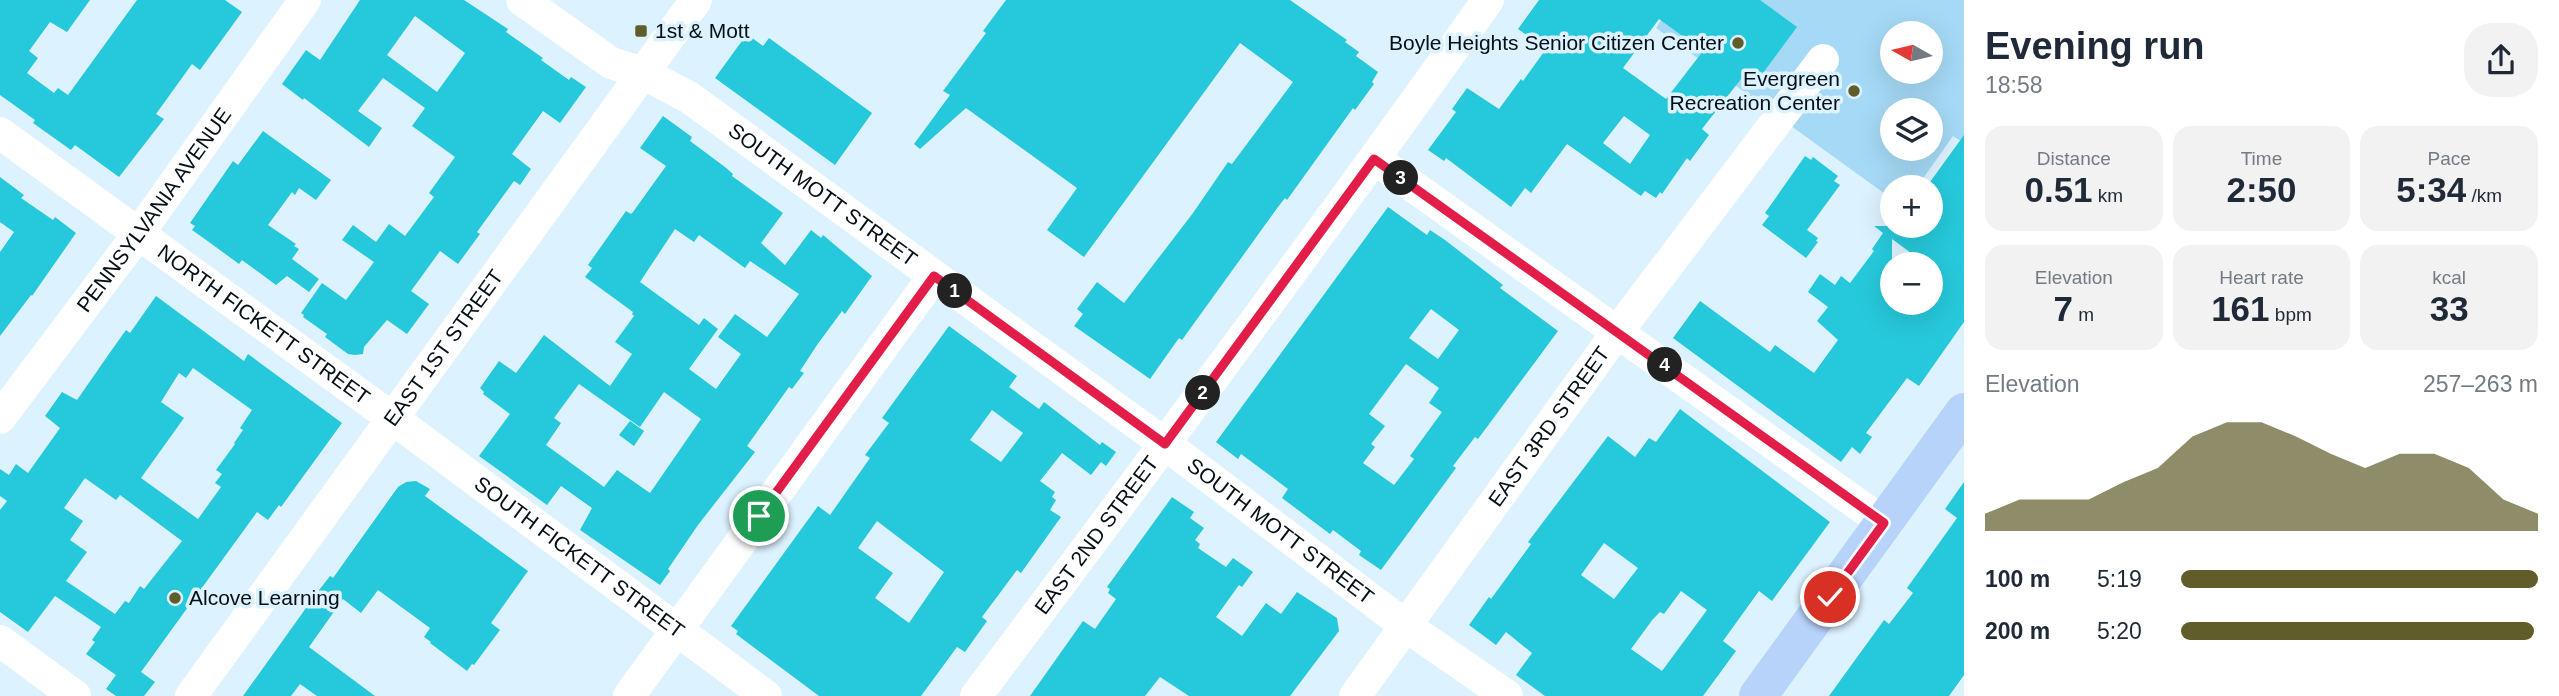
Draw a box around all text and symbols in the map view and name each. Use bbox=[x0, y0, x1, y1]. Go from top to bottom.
place label: 1st & Mott bbox=[655, 19, 750, 42]
north arrow bbox=[1880, 21, 1942, 84]
map controls bbox=[1880, 21, 1943, 315]
marker: 1st & Mott bbox=[633, 23, 649, 39]
button: share bbox=[2464, 23, 2538, 97]
text: Evening run bbox=[1985, 25, 2205, 67]
place label: Boyle Heights Senior Citizen Center bbox=[1389, 31, 1724, 54]
marker: Boyle Heights Senior Citizen Center bbox=[1730, 35, 1746, 51]
place label: Evergreen Recreation Center bbox=[1670, 67, 1840, 114]
text: 18:58 bbox=[1985, 72, 2043, 98]
marker: Evergreen Recreation Center bbox=[1846, 83, 1862, 99]
button: layers bbox=[1880, 98, 1943, 161]
street label: PENNSYLVANIA AVENUE bbox=[72, 103, 235, 316]
street label: SOUTH MOTT STREET bbox=[724, 118, 922, 271]
text: Distance bbox=[2037, 148, 2111, 169]
text: Time bbox=[2241, 148, 2282, 169]
text: Pace bbox=[2428, 148, 2471, 169]
pin: 3 bbox=[1384, 160, 1418, 196]
text: 3 bbox=[1395, 167, 1406, 188]
text: 0.51 bbox=[2024, 170, 2093, 209]
text: 2:50 bbox=[2226, 170, 2297, 209]
text: 5:34 bbox=[2396, 170, 2466, 209]
button: + bbox=[1880, 175, 1943, 238]
text: km bbox=[2093, 185, 2123, 206]
text: /km bbox=[2466, 185, 2502, 206]
street label: NORTH FICKETT STREET bbox=[154, 240, 374, 409]
button: − bbox=[1880, 252, 1943, 315]
street label: EAST 1ST STREET bbox=[379, 265, 508, 430]
text: Elevation bbox=[2035, 267, 2113, 288]
text: Heart rate bbox=[2219, 267, 2304, 288]
text: kcal bbox=[2432, 267, 2466, 288]
pin: 1 bbox=[937, 274, 972, 308]
text: 1 bbox=[949, 280, 960, 301]
text: 7 bbox=[2054, 289, 2073, 328]
text: 161 bbox=[2211, 289, 2270, 328]
text: 33 bbox=[2430, 289, 2469, 328]
text: m bbox=[2073, 304, 2094, 325]
text: bpm bbox=[2270, 304, 2312, 325]
street label: EAST 3RD STREET bbox=[1483, 342, 1614, 511]
pin: 4 bbox=[1648, 348, 1682, 382]
text: 4 bbox=[1659, 354, 1670, 375]
text: Elevation bbox=[1985, 371, 2080, 397]
text: 257–263 m bbox=[2423, 371, 2538, 397]
pin: 2 bbox=[1186, 376, 1220, 410]
text: 2 bbox=[1197, 382, 1208, 403]
street label: EAST 2ND STREET bbox=[1030, 451, 1163, 618]
street label: SOUTH MOTT STREET bbox=[1183, 453, 1378, 608]
street label: SOUTH FICKETT STREET bbox=[470, 471, 689, 642]
pin bbox=[729, 486, 789, 546]
icon: arrive bbox=[740, 497, 778, 535]
text: 100 m bbox=[1985, 566, 2050, 592]
text: 5:19 bbox=[2097, 566, 2142, 592]
pin bbox=[1800, 567, 1860, 627]
icon: check bbox=[1811, 578, 1849, 616]
place label: Alcove Learning bbox=[189, 586, 340, 609]
marker: Alcove Learning bbox=[167, 590, 183, 606]
text: 200 m bbox=[1985, 618, 2050, 644]
text: 5:20 bbox=[2097, 618, 2142, 644]

